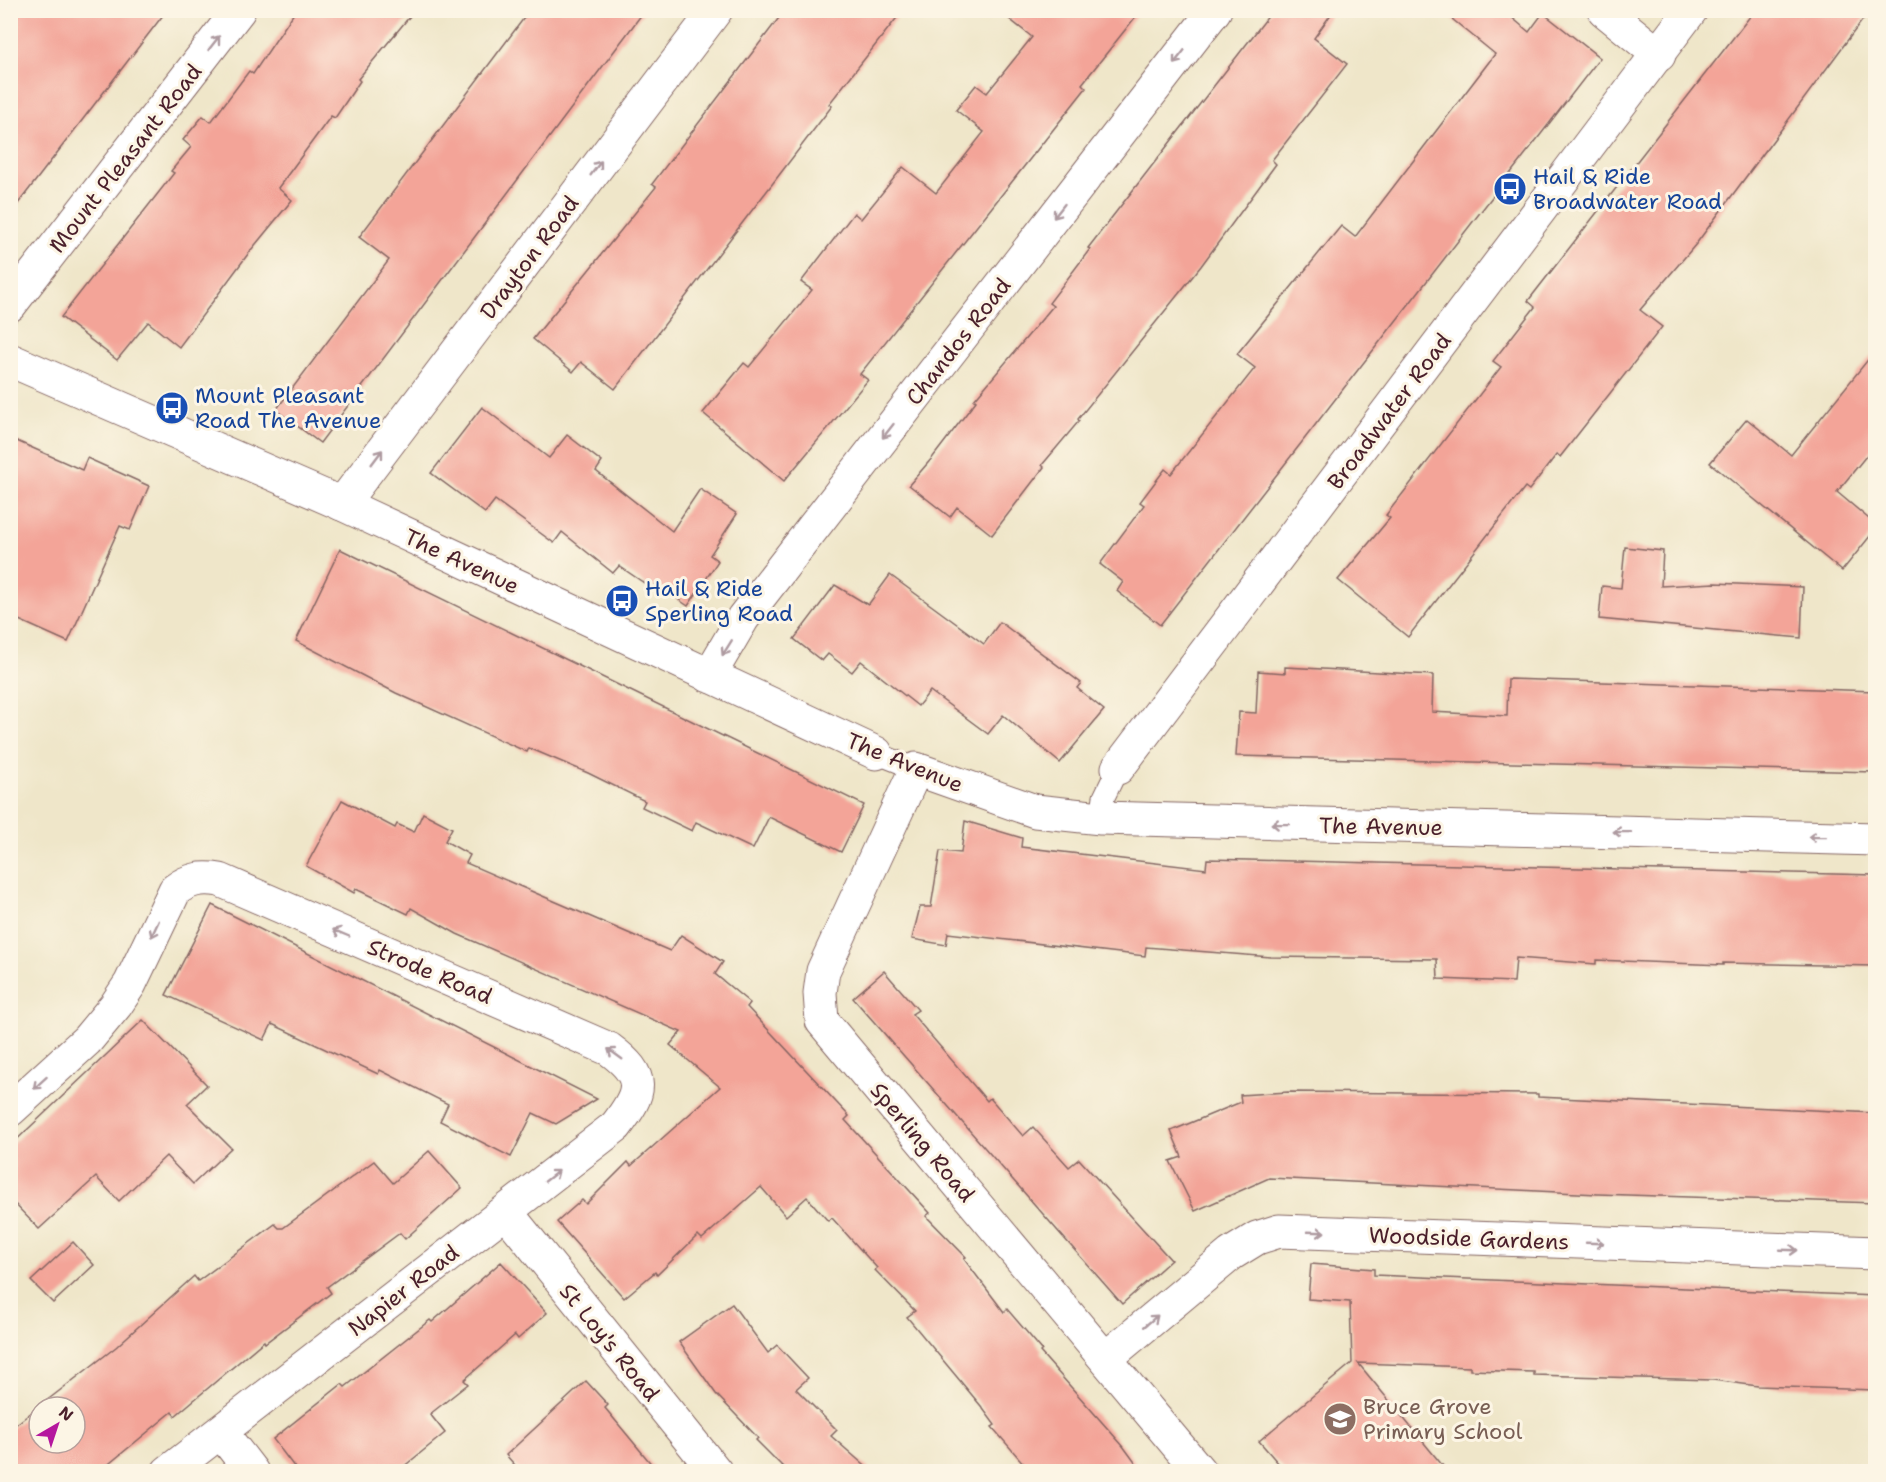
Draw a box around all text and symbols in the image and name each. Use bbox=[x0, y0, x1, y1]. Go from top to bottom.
one-way arrow bbox=[207, 35, 220, 51]
one-way arrow bbox=[1172, 48, 1185, 64]
street label: Mount Pleasant Road bbox=[42, 58, 208, 259]
one-way arrow bbox=[590, 161, 603, 177]
place label: Hail & Ride Broadwater Road bbox=[1533, 162, 1722, 216]
bus stop icon: Hail & Ride Broadwater Road bbox=[1492, 171, 1528, 207]
street label: Drayton Road bbox=[473, 190, 585, 325]
one-way arrow bbox=[1053, 202, 1066, 218]
street label: Chandos Road bbox=[900, 272, 1017, 411]
street label: Broadwater Road bbox=[1321, 327, 1458, 495]
place label: Mount Pleasant Road The Avenue bbox=[195, 381, 381, 435]
bus stop icon: Mount Pleasant Road The Avenue bbox=[154, 390, 190, 426]
one-way arrow bbox=[882, 423, 895, 439]
one-way arrow bbox=[371, 450, 383, 466]
street label: The Avenue bbox=[400, 522, 524, 601]
place label: Hail & Ride Sperling Road bbox=[645, 574, 793, 628]
bus stop icon: Hail & Ride Sperling Road bbox=[604, 583, 640, 619]
one-way arrow bbox=[721, 639, 734, 656]
street label: The Avenue bbox=[842, 726, 968, 799]
street label: The Avenue bbox=[1319, 811, 1443, 842]
one-way arrow bbox=[1271, 818, 1291, 829]
one-way arrow bbox=[1613, 827, 1633, 838]
one-way arrow bbox=[1808, 831, 1828, 843]
one-way arrow bbox=[149, 920, 161, 938]
one-way arrow bbox=[333, 926, 351, 938]
street label: Strode Road bbox=[363, 932, 497, 1011]
one-way arrow bbox=[608, 1048, 624, 1060]
one-way arrow bbox=[33, 1076, 48, 1090]
street label: Sperling Road bbox=[864, 1076, 981, 1208]
one-way arrow bbox=[543, 1169, 559, 1182]
street label: Woodside Gardens bbox=[1368, 1221, 1570, 1256]
one-way arrow bbox=[1305, 1226, 1325, 1238]
one-way arrow bbox=[1584, 1237, 1604, 1248]
street label: Napier Road bbox=[342, 1238, 465, 1343]
one-way arrow bbox=[1779, 1244, 1799, 1256]
street label: St Loy's Road bbox=[553, 1277, 666, 1407]
one-way arrow bbox=[1143, 1314, 1158, 1328]
place label: Bruce Grove Primary School bbox=[1363, 1392, 1523, 1446]
north arrow bbox=[27, 1395, 87, 1455]
school or university icon: Bruce Grove Primary School bbox=[1322, 1401, 1358, 1437]
text: N bbox=[55, 1402, 78, 1426]

